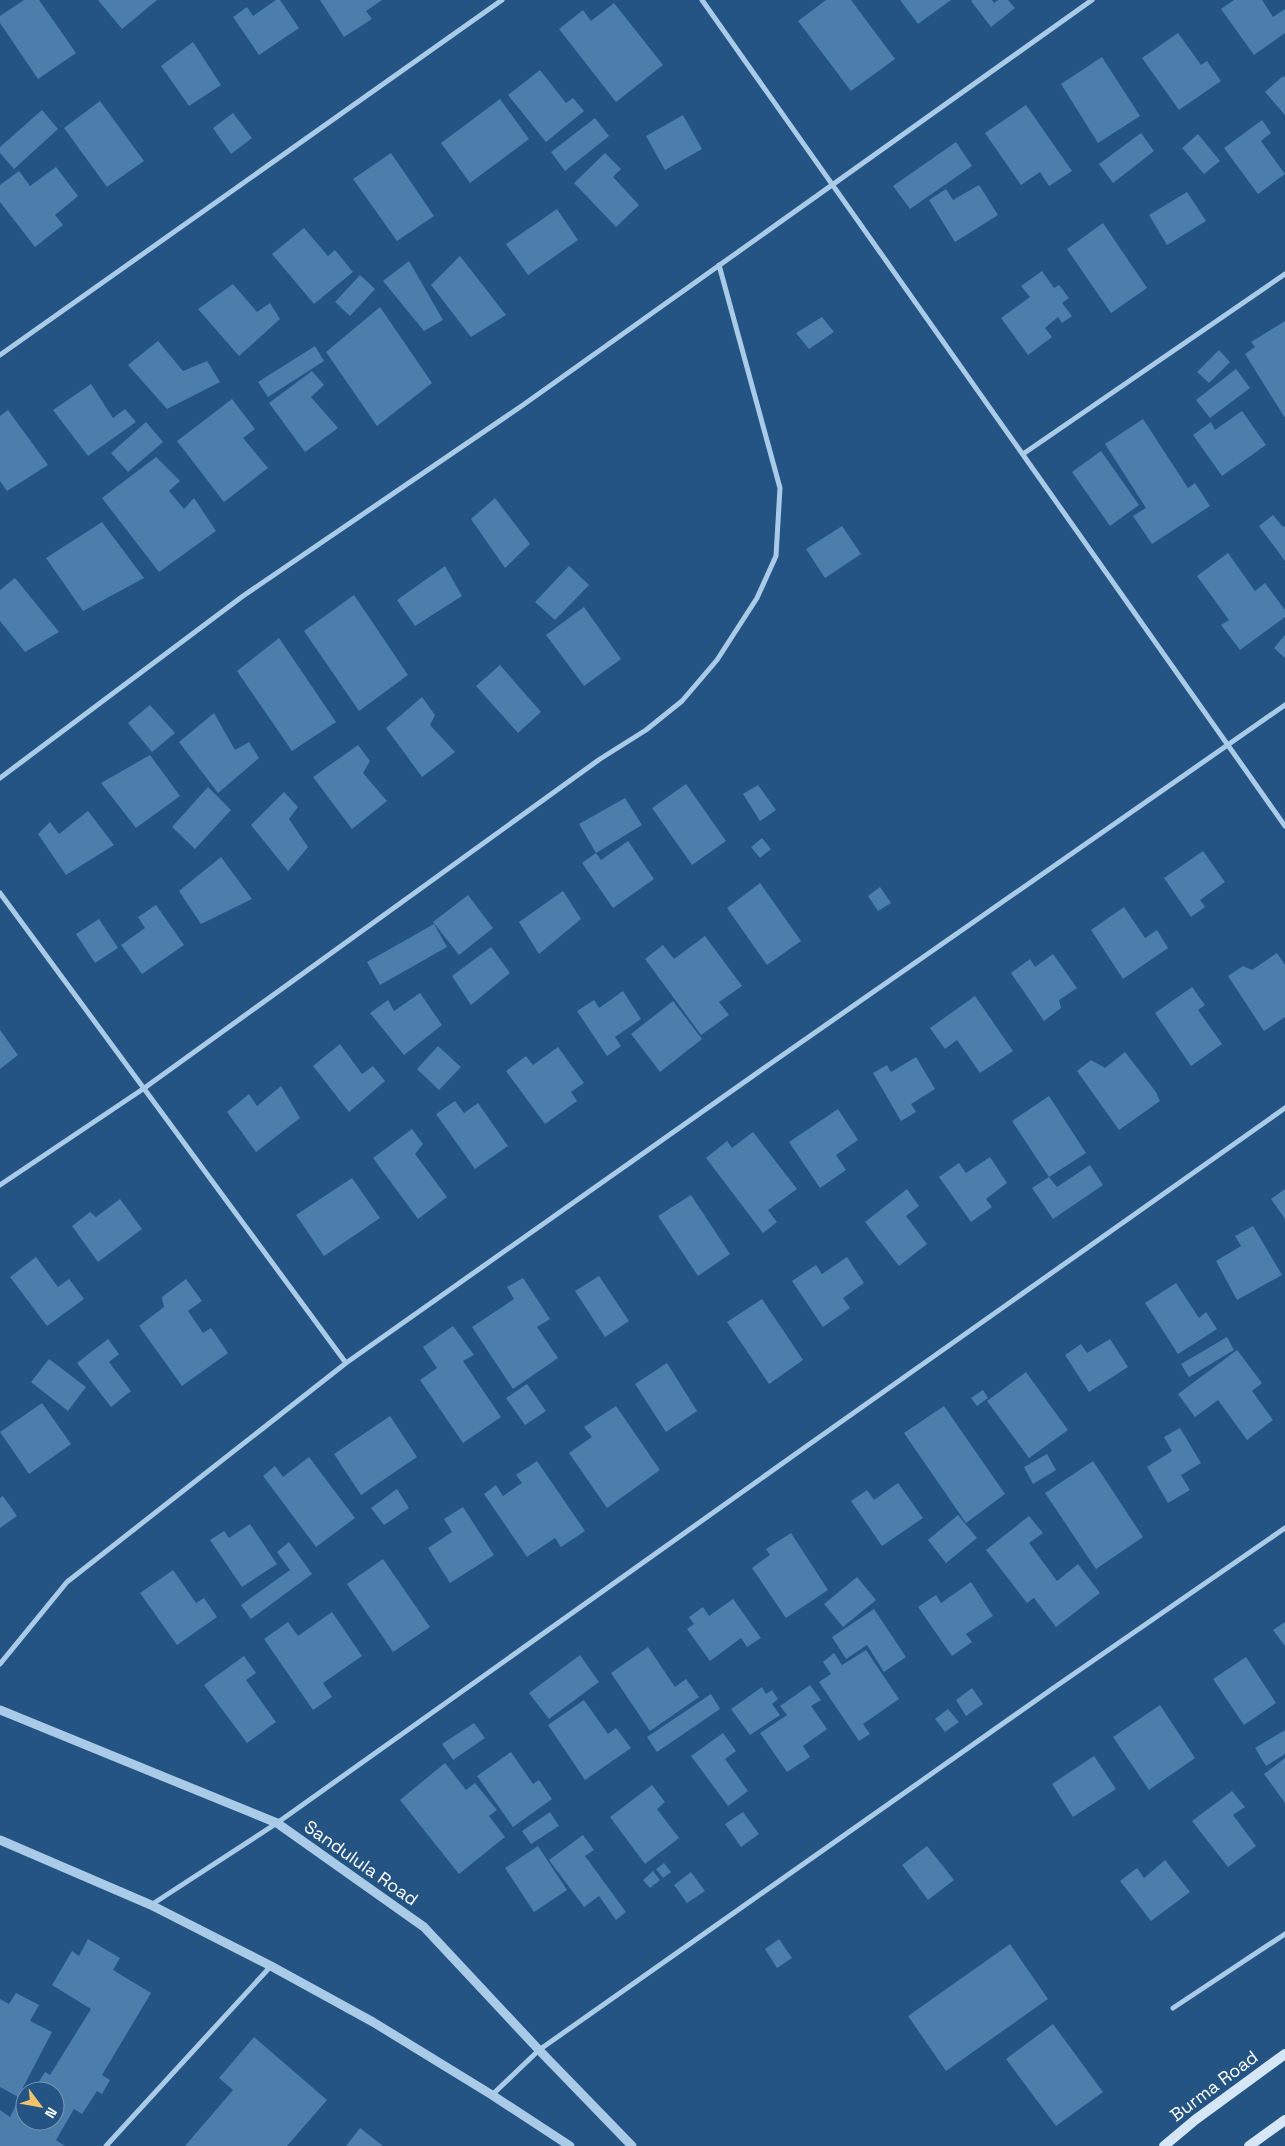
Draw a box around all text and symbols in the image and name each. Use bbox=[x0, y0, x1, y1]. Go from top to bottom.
street label: Sandulula Road bbox=[300, 1815, 423, 1910]
street label: Burma Road bbox=[1165, 2045, 1262, 2126]
north arrow bbox=[15, 2081, 65, 2131]
text: N bbox=[41, 2104, 61, 2122]

